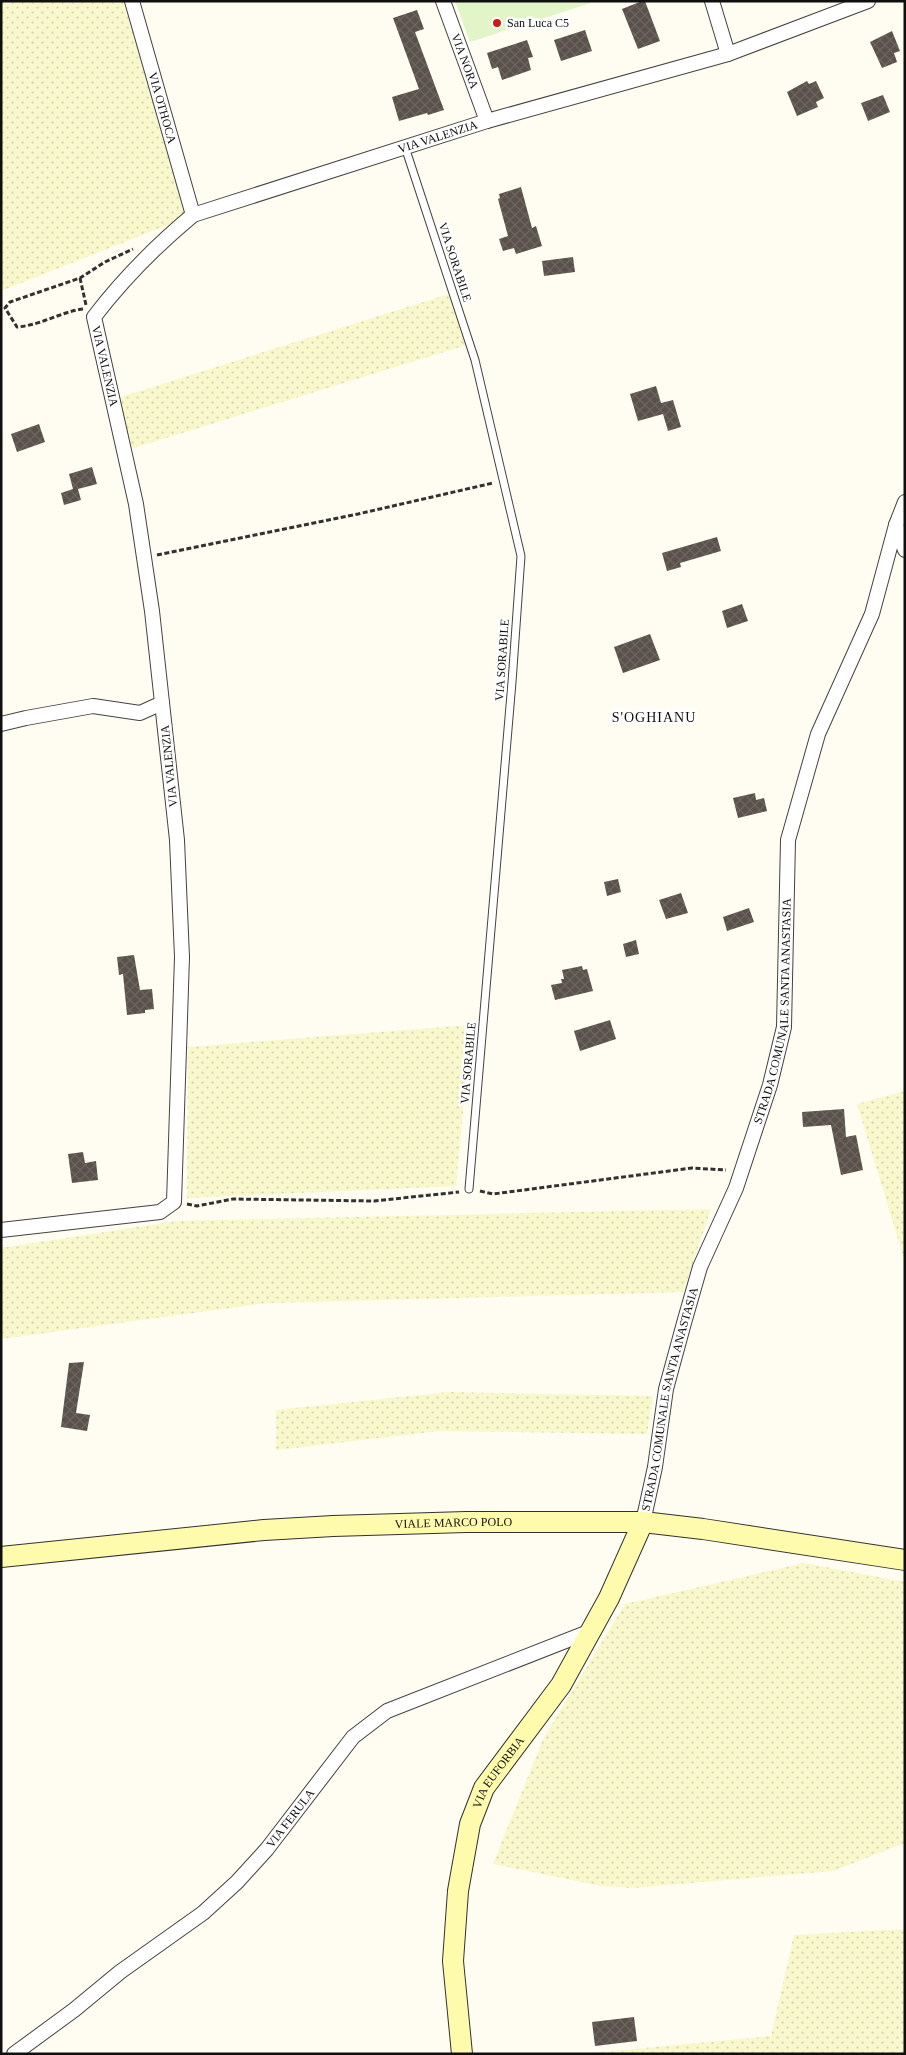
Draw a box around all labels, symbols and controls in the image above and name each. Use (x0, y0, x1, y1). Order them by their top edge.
place label: San Luca C5 (507, 16, 569, 30)
marker: San Luca C5 (491, 17, 503, 29)
street label: VIA NORA (449, 32, 482, 91)
street label: VIA OTHOCA (146, 70, 179, 145)
street label: VIA VALENZIA (396, 117, 480, 156)
street label: VIA SORABILE (436, 221, 474, 303)
street label: VIA VALENZIA (89, 324, 121, 408)
street label: VIA SORABILE (492, 618, 512, 702)
district label: S'OGHIANU (612, 710, 696, 725)
street label: VIA VALENZIA (158, 724, 180, 808)
street label: STRADA COMUNALE SANTA ANASTASIA (751, 898, 794, 1126)
street label: VIA SORABILE (457, 1021, 479, 1105)
street label: STRADA COMUNALE SANTA ANASTASIA (639, 1285, 701, 1512)
street label: VIALE MARCO POLO (395, 1515, 512, 1531)
street label: VIA EUFORBIA (470, 1733, 527, 1810)
street label: VIA FERULA (263, 1786, 318, 1851)

